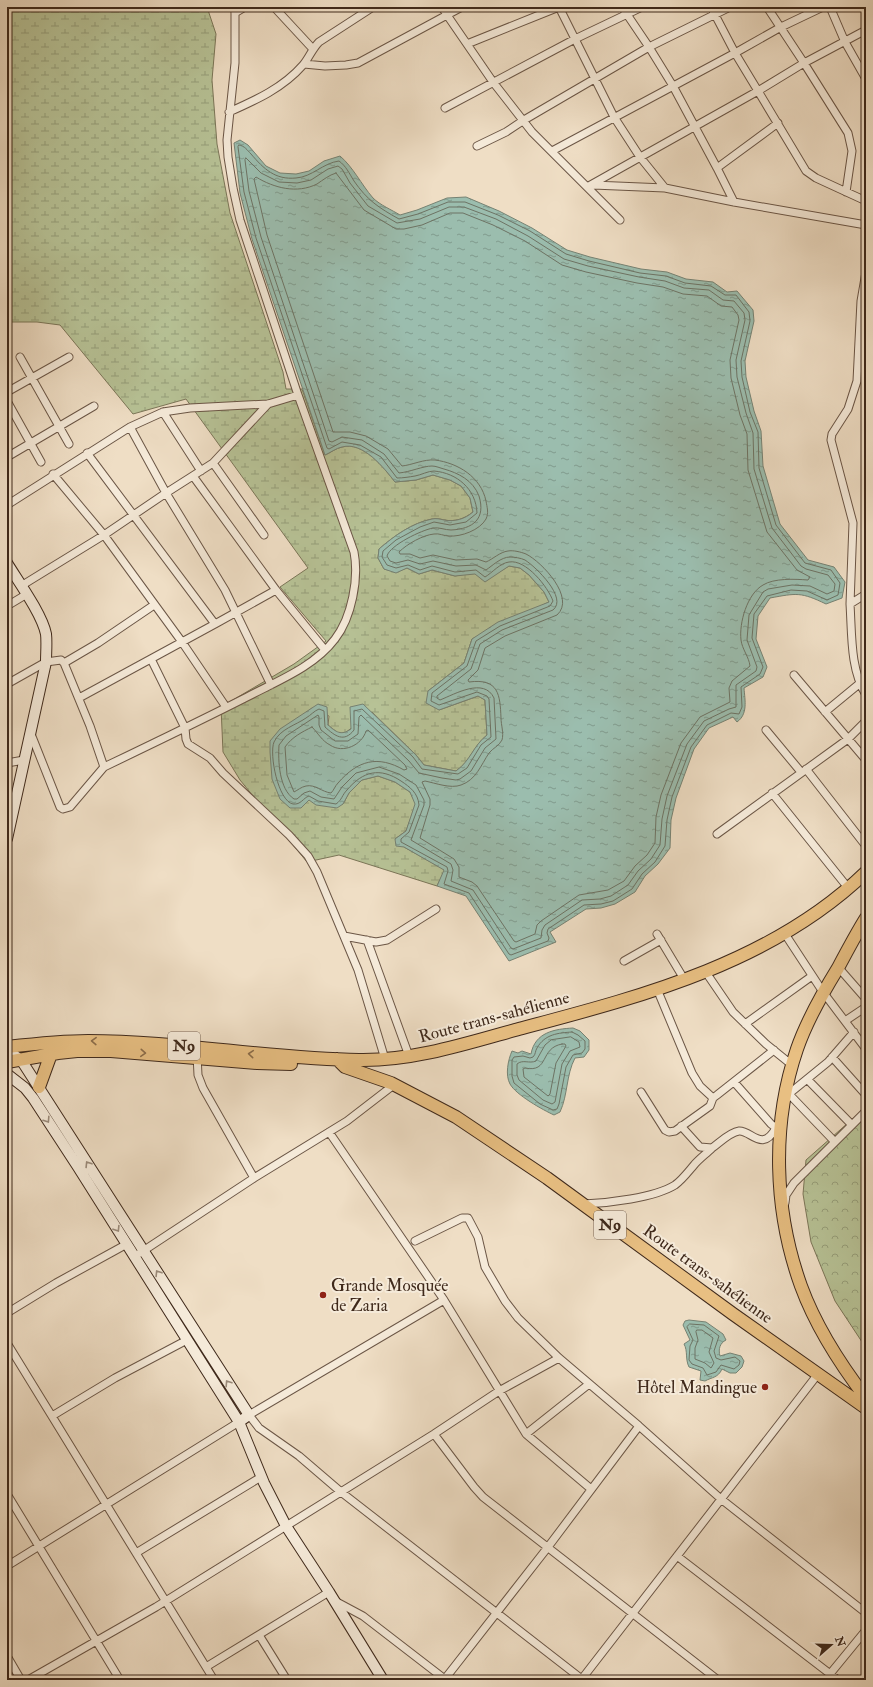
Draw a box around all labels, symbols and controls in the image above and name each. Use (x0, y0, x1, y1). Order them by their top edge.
street label: Route trans-sahélienne (416, 987, 572, 1047)
road number: N9 (168, 1032, 200, 1060)
one-way arrow (91, 1037, 97, 1045)
one-way arrow (140, 1049, 146, 1058)
one-way arrow (248, 1049, 254, 1058)
one-way arrow (42, 1116, 50, 1123)
one-way arrow (85, 1161, 92, 1168)
road number: N9 (594, 1211, 626, 1239)
street label: Route trans-sahélienne (639, 1220, 777, 1328)
one-way arrow (113, 1225, 120, 1232)
one-way arrow (155, 1271, 162, 1278)
place label: Grande Mosquée de Zaria (331, 1275, 448, 1316)
marker: Grande Mosquée de Zaria (318, 1290, 328, 1300)
place label: Hôtel Mandingue (636, 1377, 757, 1398)
one-way arrow (225, 1380, 233, 1387)
marker: Hôtel Mandingue (760, 1382, 770, 1392)
north arrow (811, 1625, 851, 1665)
text: N (832, 1634, 848, 1650)

